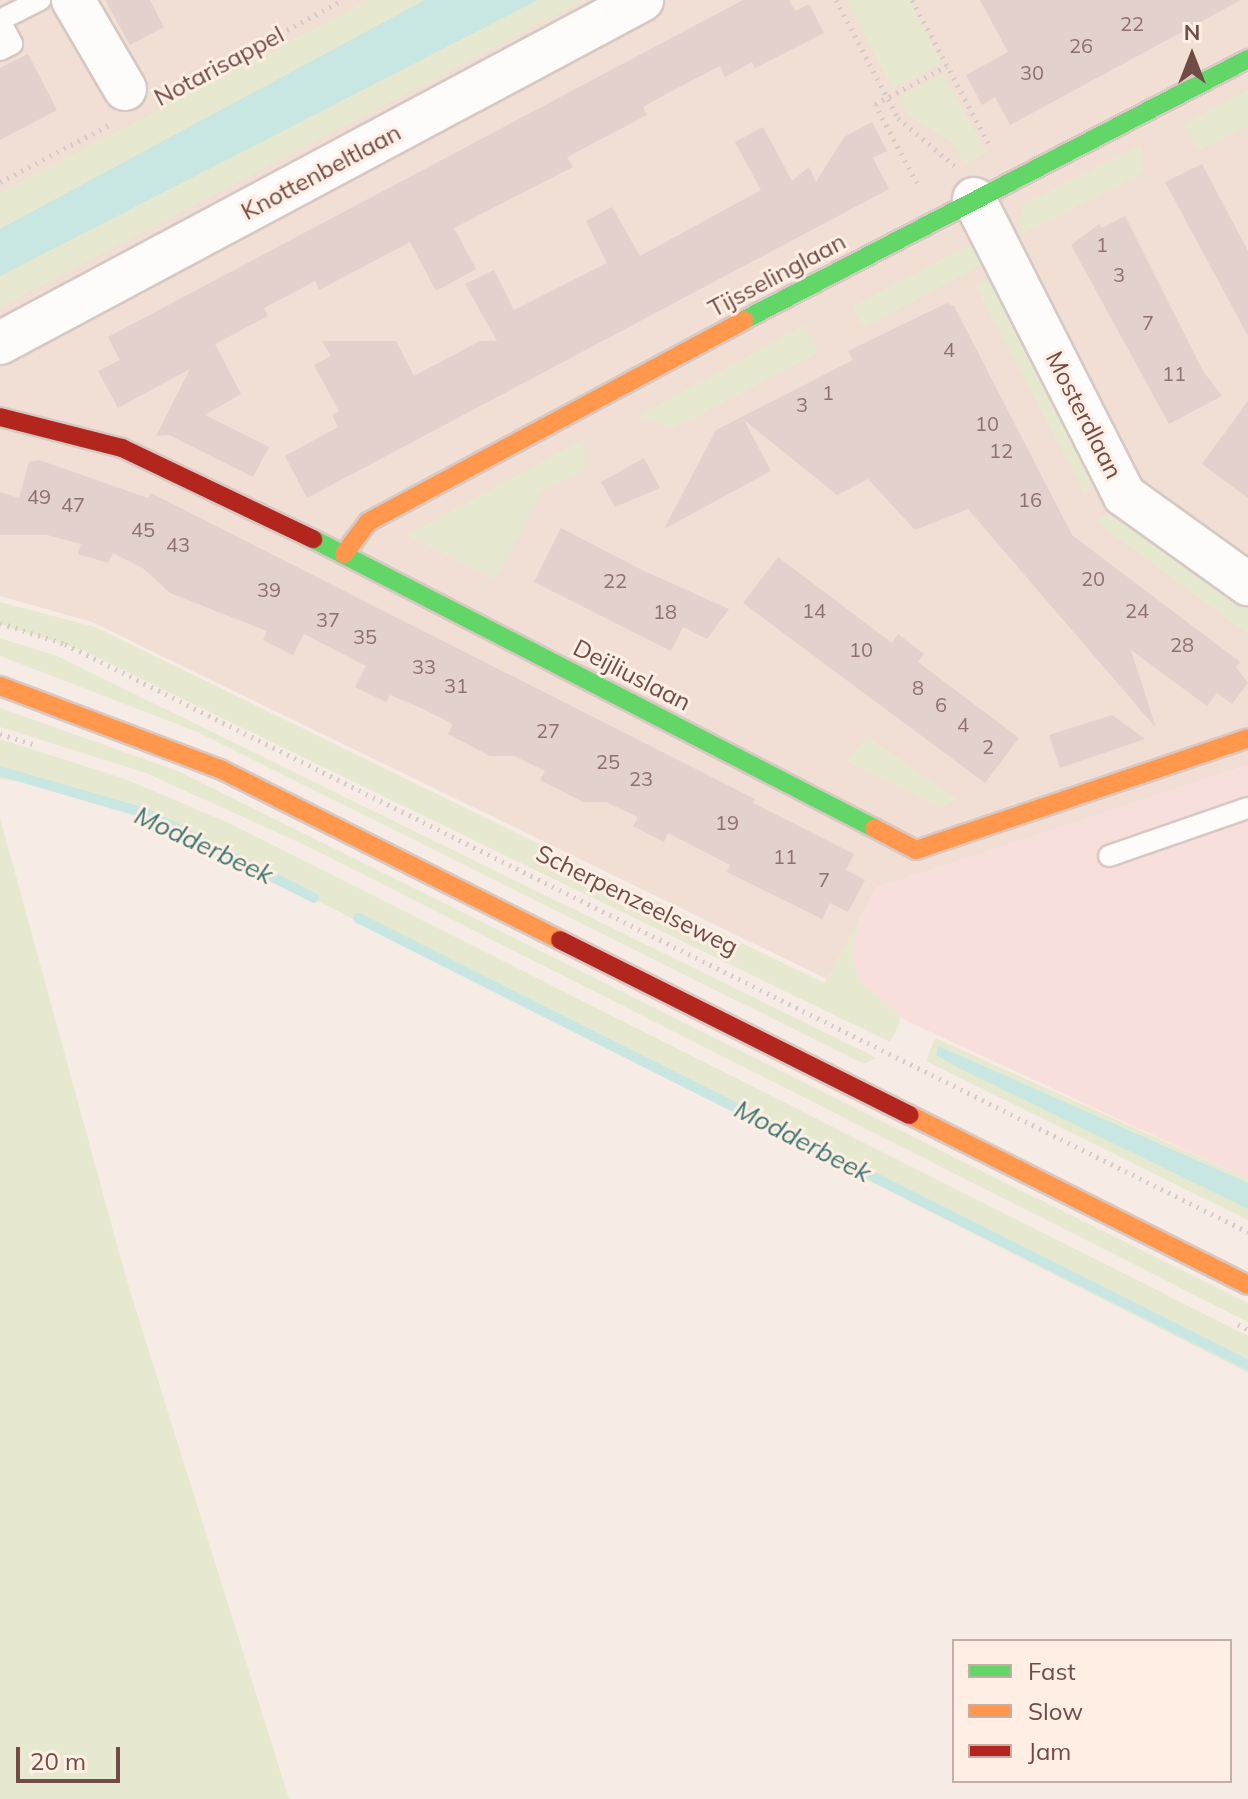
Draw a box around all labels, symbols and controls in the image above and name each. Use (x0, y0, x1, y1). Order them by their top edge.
house number: 22 (1120, 11, 1144, 35)
north arrow (1152, 16, 1232, 96)
text: N (1184, 18, 1200, 46)
street label: Notarisappel (149, 20, 289, 112)
house number: 26 (1069, 33, 1093, 57)
house number: 30 (1020, 60, 1044, 84)
street label: Knottenbeltlaan (236, 118, 406, 226)
street label: Tijsselinglaan (703, 227, 851, 323)
house number: 1 (1096, 232, 1108, 256)
house number: 3 (1113, 262, 1125, 286)
house number: 7 (1142, 310, 1154, 334)
house number: 4 (943, 337, 955, 361)
street label: Mosterdlaan (1040, 347, 1128, 483)
house number: 11 (1162, 361, 1186, 385)
house number: 1 (822, 380, 834, 404)
house number: 3 (796, 392, 808, 416)
house number: 10 (975, 411, 999, 435)
house number: 12 (989, 438, 1013, 462)
house number: 49 (27, 484, 51, 508)
house number: 16 (1018, 487, 1042, 511)
house number: 47 (61, 492, 85, 516)
house number: 45 (131, 517, 155, 541)
house number: 43 (166, 532, 190, 556)
house number: 20 (1081, 566, 1105, 590)
house number: 22 (603, 568, 627, 592)
house number: 39 (257, 577, 281, 601)
house number: 14 (802, 598, 826, 622)
house number: 24 (1125, 598, 1149, 622)
house number: 18 (653, 599, 677, 623)
house number: 37 (316, 607, 340, 631)
house number: 35 (353, 624, 377, 648)
house number: 28 (1170, 632, 1194, 656)
street label: Deijliuslaan (568, 633, 696, 717)
house number: 10 (849, 637, 873, 661)
house number: 33 (412, 654, 436, 678)
house number: 31 (444, 673, 468, 697)
house number: 8 (912, 675, 924, 699)
house number: 6 (935, 692, 947, 716)
house number: 4 (957, 712, 969, 736)
house number: 27 (536, 718, 560, 742)
house number: 2 (982, 734, 994, 758)
house number: 25 (596, 749, 620, 773)
house number: 23 (629, 766, 653, 790)
water label: Modderbeek (130, 799, 278, 891)
house number: 19 (715, 810, 739, 834)
street label: Scherpenzeelseweg (531, 839, 743, 961)
house number: 11 (773, 844, 797, 868)
house number: 7 (818, 867, 830, 891)
water label: Modderbeek (729, 1093, 877, 1189)
legend (952, 1639, 1232, 1783)
text: Fast (1028, 1656, 1076, 1686)
text: Slow (1028, 1696, 1083, 1726)
scale bar (20, 1731, 124, 1781)
text: Jam (1028, 1736, 1071, 1766)
text: 20 m (30, 1746, 86, 1776)

